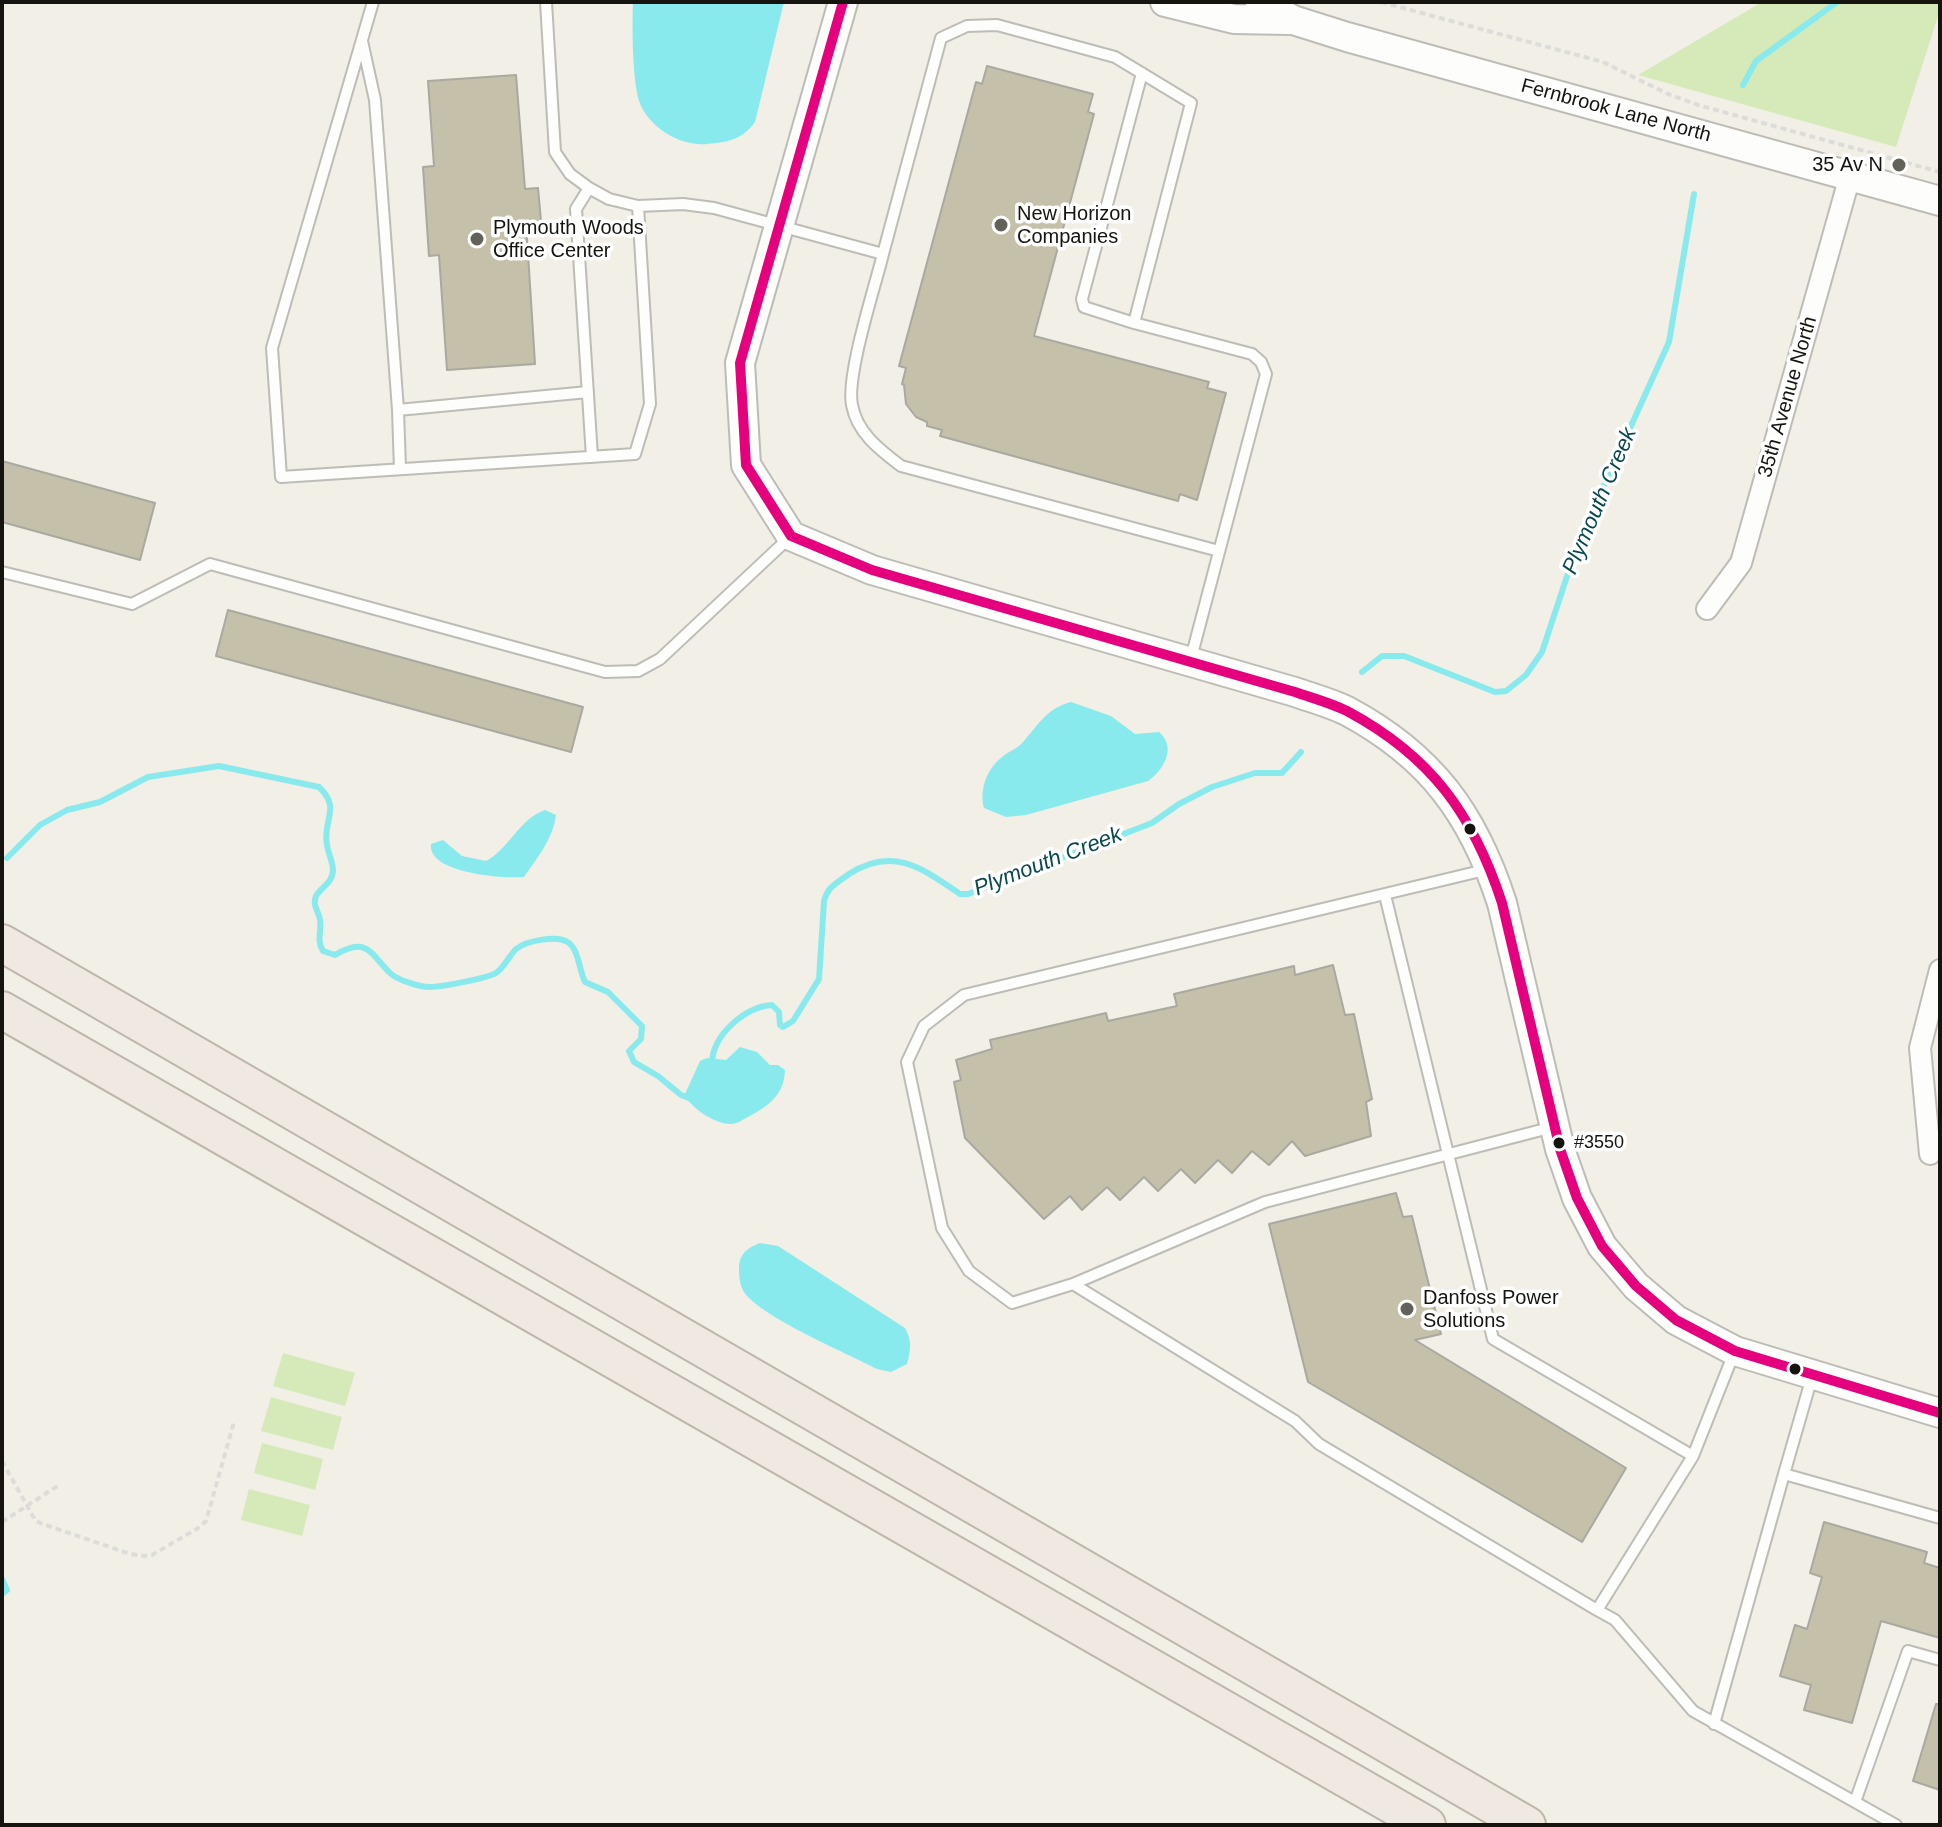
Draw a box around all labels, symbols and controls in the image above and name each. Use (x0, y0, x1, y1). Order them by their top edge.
street label: Fernbrook Lane North (1518, 74, 1714, 148)
place label: 35 Av N (1812, 153, 1883, 177)
marker: 35 Av N (1890, 156, 1908, 174)
place label: New Horizon Companies (1017, 202, 1131, 249)
place label: Plymouth Woods Office Center (493, 216, 644, 263)
marker: New Horizon Companies (992, 216, 1010, 234)
marker: Plymouth Woods Office Center (468, 230, 486, 248)
street label: 35th Avenue North (1754, 314, 1822, 480)
water label: Plymouth Creek (1557, 424, 1643, 578)
unlabelled marker (1462, 821, 1478, 837)
water label: Plymouth Creek (970, 822, 1126, 902)
place label: #3550 (1574, 1132, 1624, 1154)
marker: #3550 (1551, 1135, 1567, 1151)
place label: Danfoss Power Solutions (1423, 1286, 1559, 1333)
marker: Danfoss Power Solutions (1398, 1300, 1416, 1318)
unlabelled marker (1787, 1361, 1803, 1377)

